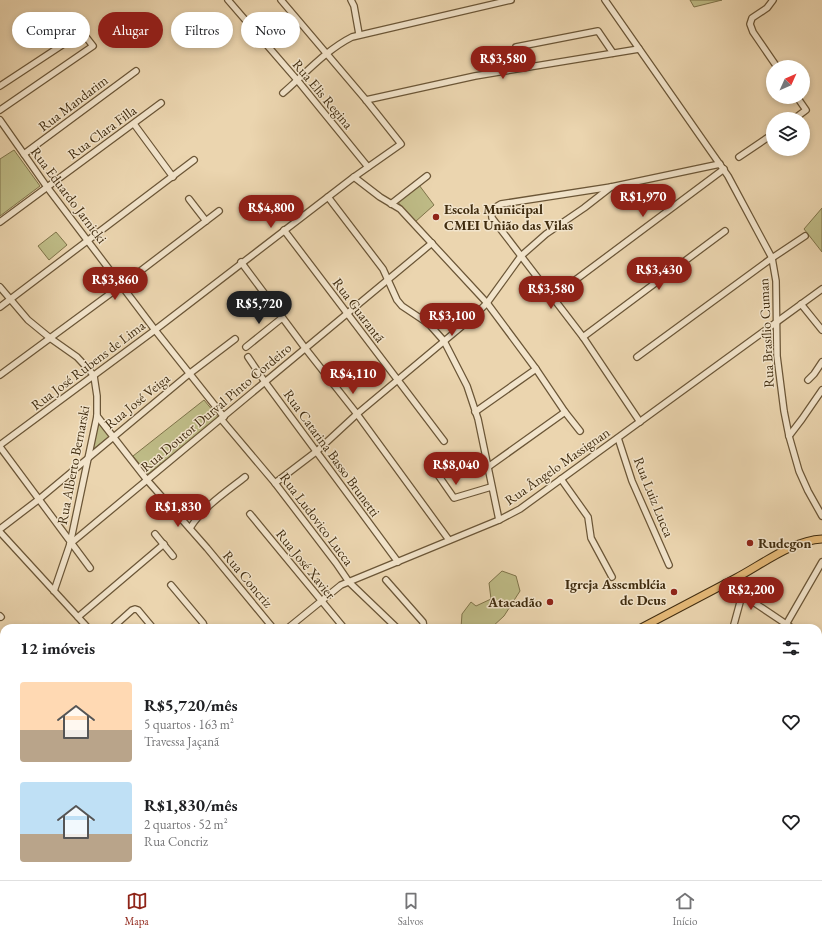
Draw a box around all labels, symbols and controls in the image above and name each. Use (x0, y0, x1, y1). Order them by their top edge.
chip: Comprar (12, 12, 90, 48)
chip: Alugar (98, 12, 163, 48)
chip: Filtros (171, 12, 233, 48)
chip: Novo (241, 12, 300, 48)
pin: R$3,580 (466, 46, 540, 80)
text: R$3,580 (480, 50, 526, 67)
street label: Rua Elis Regina (289, 55, 358, 133)
north arrow (766, 60, 810, 104)
map controls (766, 60, 810, 156)
street label: Rua Mandarim (35, 71, 112, 135)
street label: Rua Clara Filla (64, 101, 140, 163)
button: layers (766, 112, 810, 156)
street label: Rua Eduardo Jarnicki (27, 143, 112, 247)
pin: R$1,970 (606, 184, 680, 218)
text: R$1,970 (620, 188, 666, 205)
pin: R$4,800 (234, 195, 308, 229)
text: R$4,800 (248, 199, 294, 216)
place label: Escola Municipal CMEI União das Vilas (444, 200, 573, 234)
marker: Escola Municipal CMEI União das Vilas (431, 212, 441, 222)
pin: R$3,430 (622, 257, 696, 291)
text: R$3,430 (636, 261, 682, 278)
pin: R$3,860 (78, 267, 152, 301)
text: R$3,860 (92, 271, 138, 288)
street label: Rua Guarantã (329, 274, 389, 346)
pin: R$3,580 (514, 276, 588, 310)
street label: Rua Brasílio Cuman (754, 277, 778, 388)
text: R$3,580 (528, 280, 574, 297)
pin: R$5,720 (222, 291, 296, 325)
text: R$5,720 (236, 295, 282, 312)
pin: R$3,100 (415, 303, 489, 337)
text: R$3,100 (429, 307, 475, 324)
street label: Rua José Rubens de Lima (27, 316, 149, 414)
street label: Rua Doutor Durval Pinto Cordeiro (137, 339, 295, 475)
pin: R$4,110 (316, 361, 390, 395)
text: R$4,110 (330, 365, 376, 382)
street label: Rua José Veiga (101, 369, 174, 433)
street label: Rua Catarina Basso Brunetti (280, 386, 385, 521)
street label: Rua Alberto Bernarski (53, 403, 93, 526)
street label: Rua Ângelo Massignan (501, 423, 614, 509)
pin: R$8,040 (419, 452, 493, 486)
street label: Rua Luiz Lucca (630, 454, 678, 540)
text: R$8,040 (433, 456, 479, 473)
street label: Rua Ludovico Lucca (276, 469, 358, 569)
pin: R$1,830 (141, 494, 215, 528)
text: R$1,830 (155, 498, 201, 515)
street label: Rua José Xavier (272, 525, 340, 603)
place label: Rudegon (758, 534, 811, 552)
marker: Rudegon (745, 538, 755, 548)
street label: Rua Concriz (219, 547, 277, 612)
place label: Igreja Assembléia de Deus (565, 575, 667, 609)
pin: R$2,200 (714, 577, 788, 611)
text: R$2,200 (728, 581, 774, 598)
marker: Igreja Assembléia de Deus (669, 587, 679, 597)
place label: Atacadão (487, 593, 542, 611)
marker: Atacadão (545, 597, 555, 607)
text: 12 imóveis (20, 637, 95, 659)
icon: filters (780, 637, 802, 659)
text: R$5,720/mês (144, 694, 238, 716)
icon: home (52, 698, 100, 746)
icon: heart (780, 711, 802, 733)
text: 5 quartos · 163 m² (144, 716, 234, 733)
text: Travessa Jaçanã (144, 733, 219, 750)
text: R$1,830/mês (144, 794, 238, 816)
icon: home (52, 798, 100, 846)
icon: heart (780, 811, 802, 833)
text: 2 quartos · 52 m² (144, 816, 228, 833)
text: Rua Concriz (144, 833, 208, 850)
tab: Mapa (125, 890, 149, 928)
tab: Salvos (398, 890, 423, 928)
tab: Início (673, 890, 697, 928)

